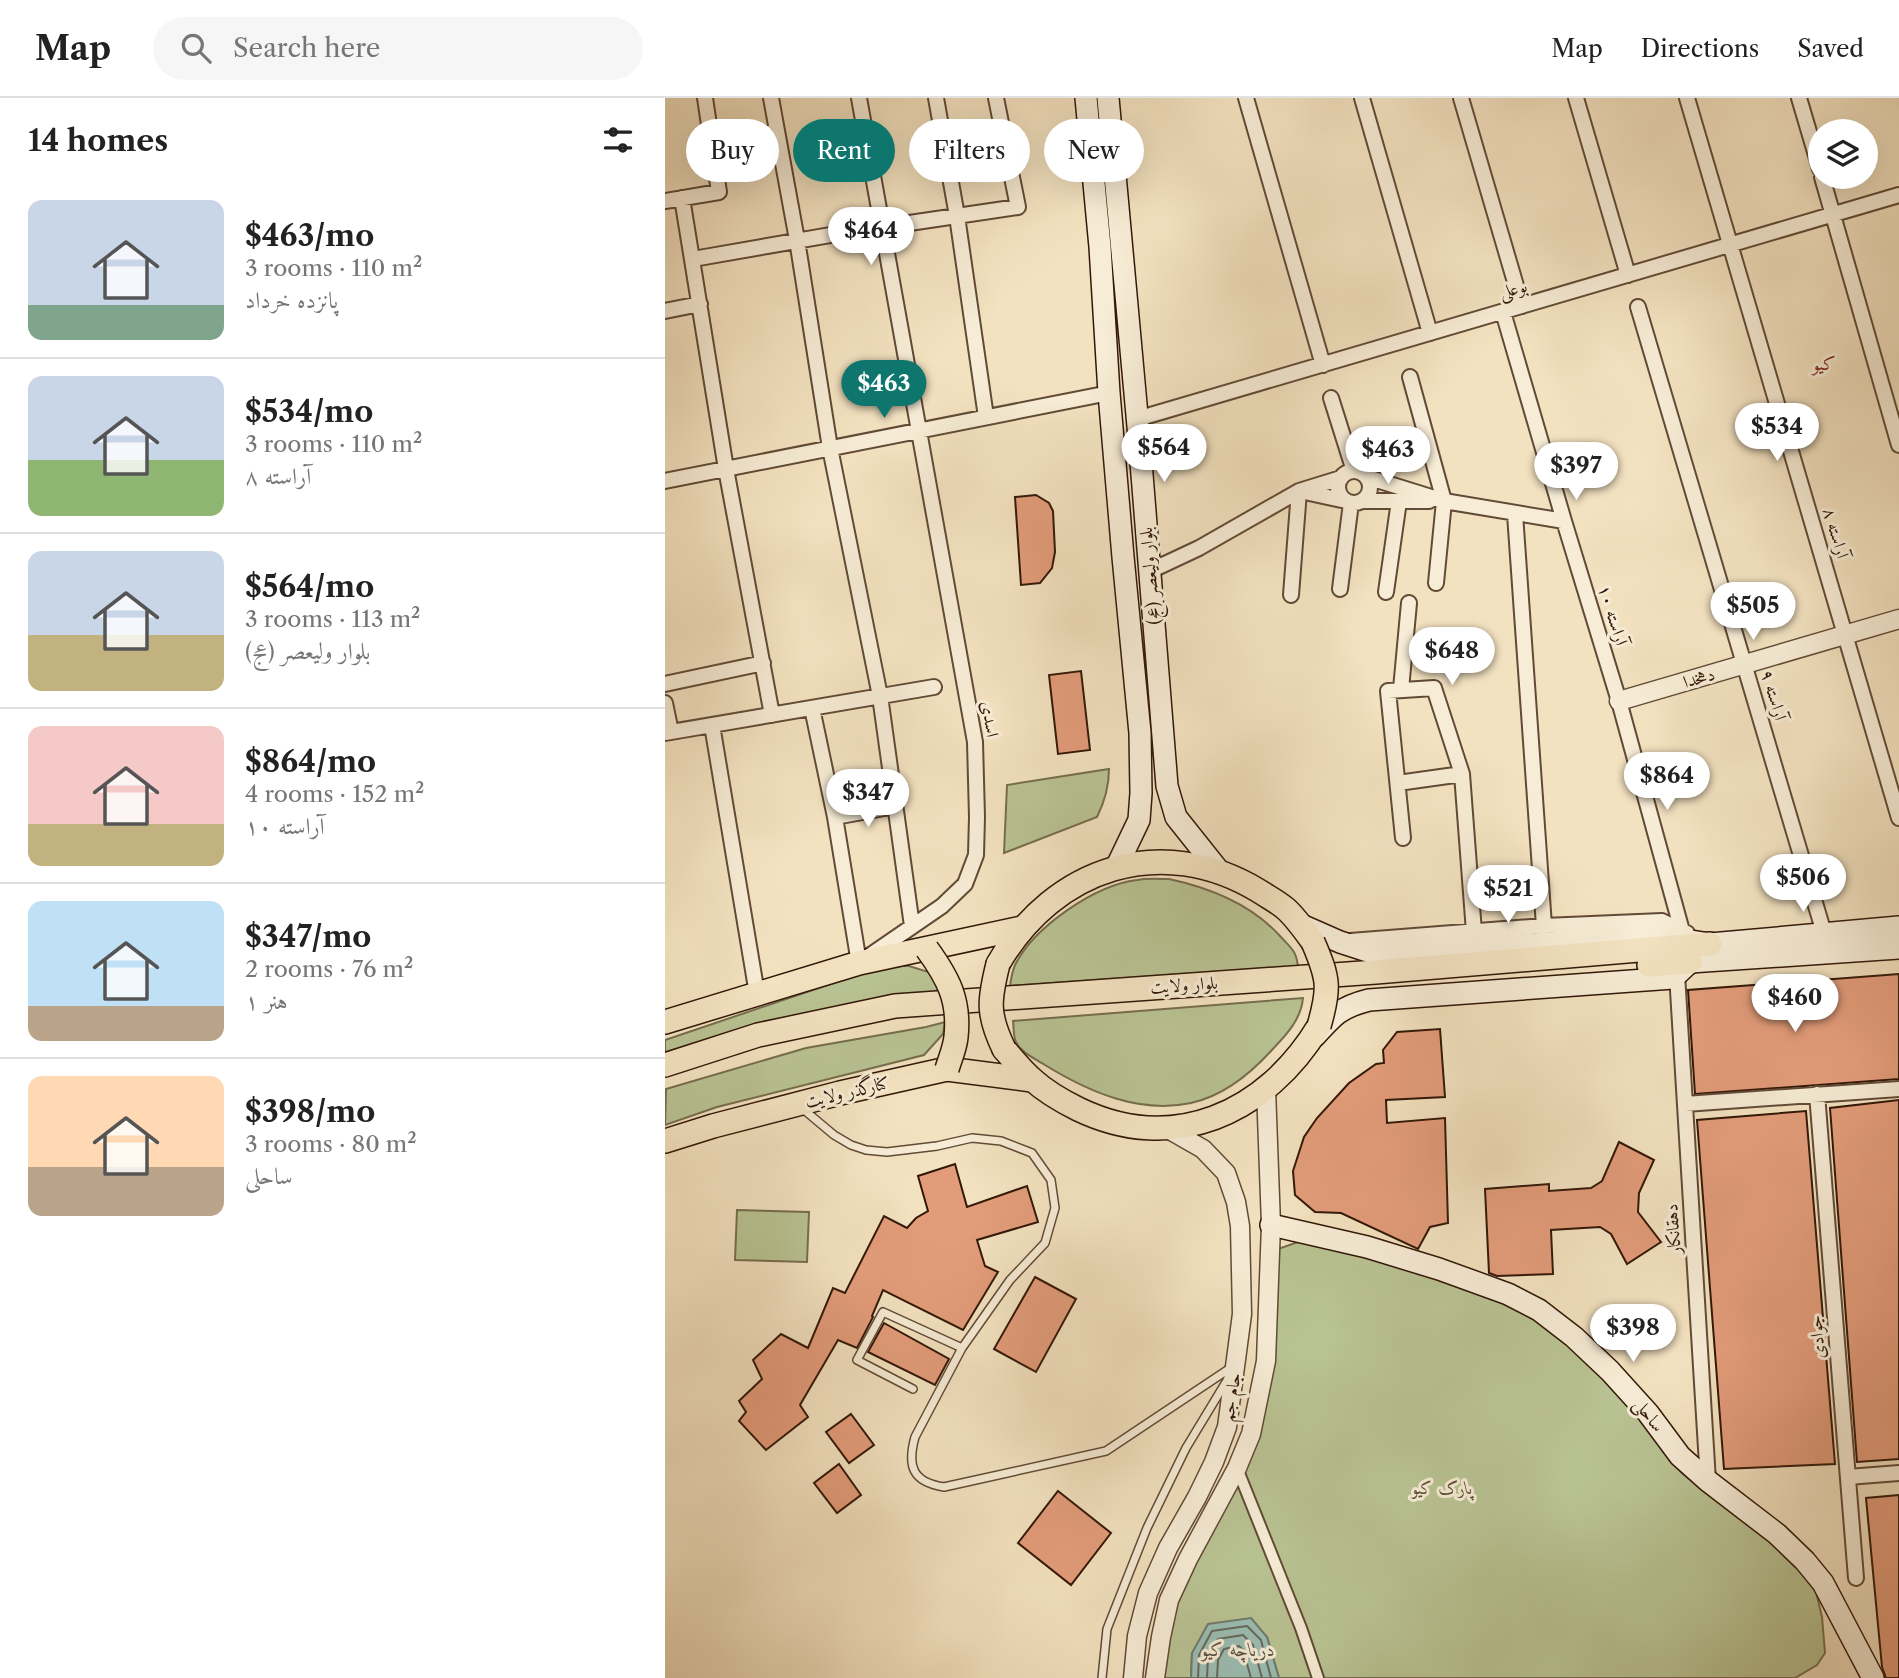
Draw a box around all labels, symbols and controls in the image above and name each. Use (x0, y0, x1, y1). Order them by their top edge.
search box (153, 17, 643, 80)
text: Map (35, 28, 111, 69)
icon: search (177, 29, 215, 67)
text: Search here (233, 32, 380, 64)
text: Map (1551, 34, 1603, 63)
text: Directions (1641, 34, 1759, 63)
text: Saved (1797, 34, 1864, 63)
chip: Buy (686, 119, 779, 182)
chip: Rent (793, 119, 895, 182)
chip: Filters (909, 119, 1030, 182)
chip: New (1044, 119, 1144, 182)
map controls (1808, 119, 1878, 189)
button: layers (1808, 119, 1878, 189)
icon: filters (599, 121, 637, 159)
text: 14 homes (28, 122, 168, 159)
pin: $464 (830, 208, 912, 267)
text: $464 (844, 216, 898, 244)
text: $463/mo (245, 217, 374, 254)
icon: home (84, 228, 168, 312)
text: 3 rooms · 110 m² (245, 254, 422, 282)
street label: بوعلی (1496, 274, 1530, 305)
text: پانزده خرداد (245, 286, 338, 314)
district label: کیو (1810, 352, 1836, 376)
pin: $463 (843, 360, 925, 420)
text: $463 (857, 369, 911, 397)
text: $534/mo (245, 393, 373, 430)
icon: home (84, 404, 168, 488)
pin: $534 (1736, 404, 1818, 463)
text: $534 (1751, 412, 1803, 440)
pin: $564 (1123, 424, 1205, 484)
pin: $463 (1347, 426, 1429, 486)
text: 3 rooms · 110 m² (245, 430, 422, 458)
text: $564 (1138, 433, 1190, 461)
text: $463 (1361, 435, 1415, 463)
pin: $397 (1535, 442, 1617, 502)
text: $397 (1550, 451, 1602, 479)
text: آراسته ۸ (245, 462, 311, 490)
street label: آراسته ۸ (1818, 505, 1854, 563)
street label: بلوار ولیعصر (عج) (1135, 526, 1170, 626)
text: $564/mo (245, 568, 374, 605)
icon: home (84, 579, 168, 663)
street label: آراسته ۱۰ (1593, 582, 1633, 650)
pin: $505 (1712, 582, 1794, 642)
text: $505 (1727, 591, 1779, 619)
text: 3 rooms · 113 m² (245, 605, 421, 633)
pin: $648 (1411, 628, 1493, 687)
text: $648 (1425, 636, 1479, 664)
text: بلوار ولیعصر (عج) (245, 637, 370, 665)
street label: دهخدا (1681, 663, 1717, 693)
street label: آراسته ۹ (1756, 667, 1792, 725)
street label: اسدی (976, 699, 1004, 739)
text: $864/mo (245, 743, 376, 780)
pin: $864 (1626, 752, 1708, 812)
icon: home (84, 754, 168, 838)
text: $864 (1640, 761, 1694, 789)
pin: $347 (827, 770, 909, 829)
text: $347 (842, 778, 894, 806)
text: 4 rooms · 152 m² (245, 780, 425, 808)
text: آراسته ۱۰ (245, 812, 325, 840)
pin: $506 (1762, 854, 1844, 914)
text: $506 (1776, 863, 1830, 891)
pin: $521 (1467, 866, 1549, 925)
text: $521 (1483, 874, 1533, 902)
text: $347/mo (245, 918, 371, 955)
icon: home (84, 929, 168, 1013)
text: 2 rooms · 76 m² (245, 955, 413, 983)
street label: بلوار ولایت (1150, 972, 1219, 999)
pin: $460 (1754, 974, 1836, 1034)
text: $460 (1768, 983, 1822, 1011)
text: هنر ۱ (245, 987, 288, 1015)
street label: کنارگذر ولایت (802, 1070, 891, 1113)
text: $398/mo (245, 1093, 375, 1130)
icon: home (84, 1104, 168, 1188)
text: 3 rooms · 80 m² (245, 1130, 417, 1158)
text: ساحلی (245, 1162, 293, 1190)
street label: دهقانکار (1660, 1203, 1686, 1257)
pin: $398 (1592, 1304, 1674, 1364)
text: $398 (1606, 1313, 1660, 1341)
street label: جوادی (1804, 1314, 1830, 1360)
street label: جام جم (1216, 1371, 1252, 1424)
street label: ساحلی (1627, 1394, 1669, 1438)
park label: پارک کیو (1410, 1477, 1474, 1501)
water label: دریاچه کیو (1200, 1638, 1275, 1663)

